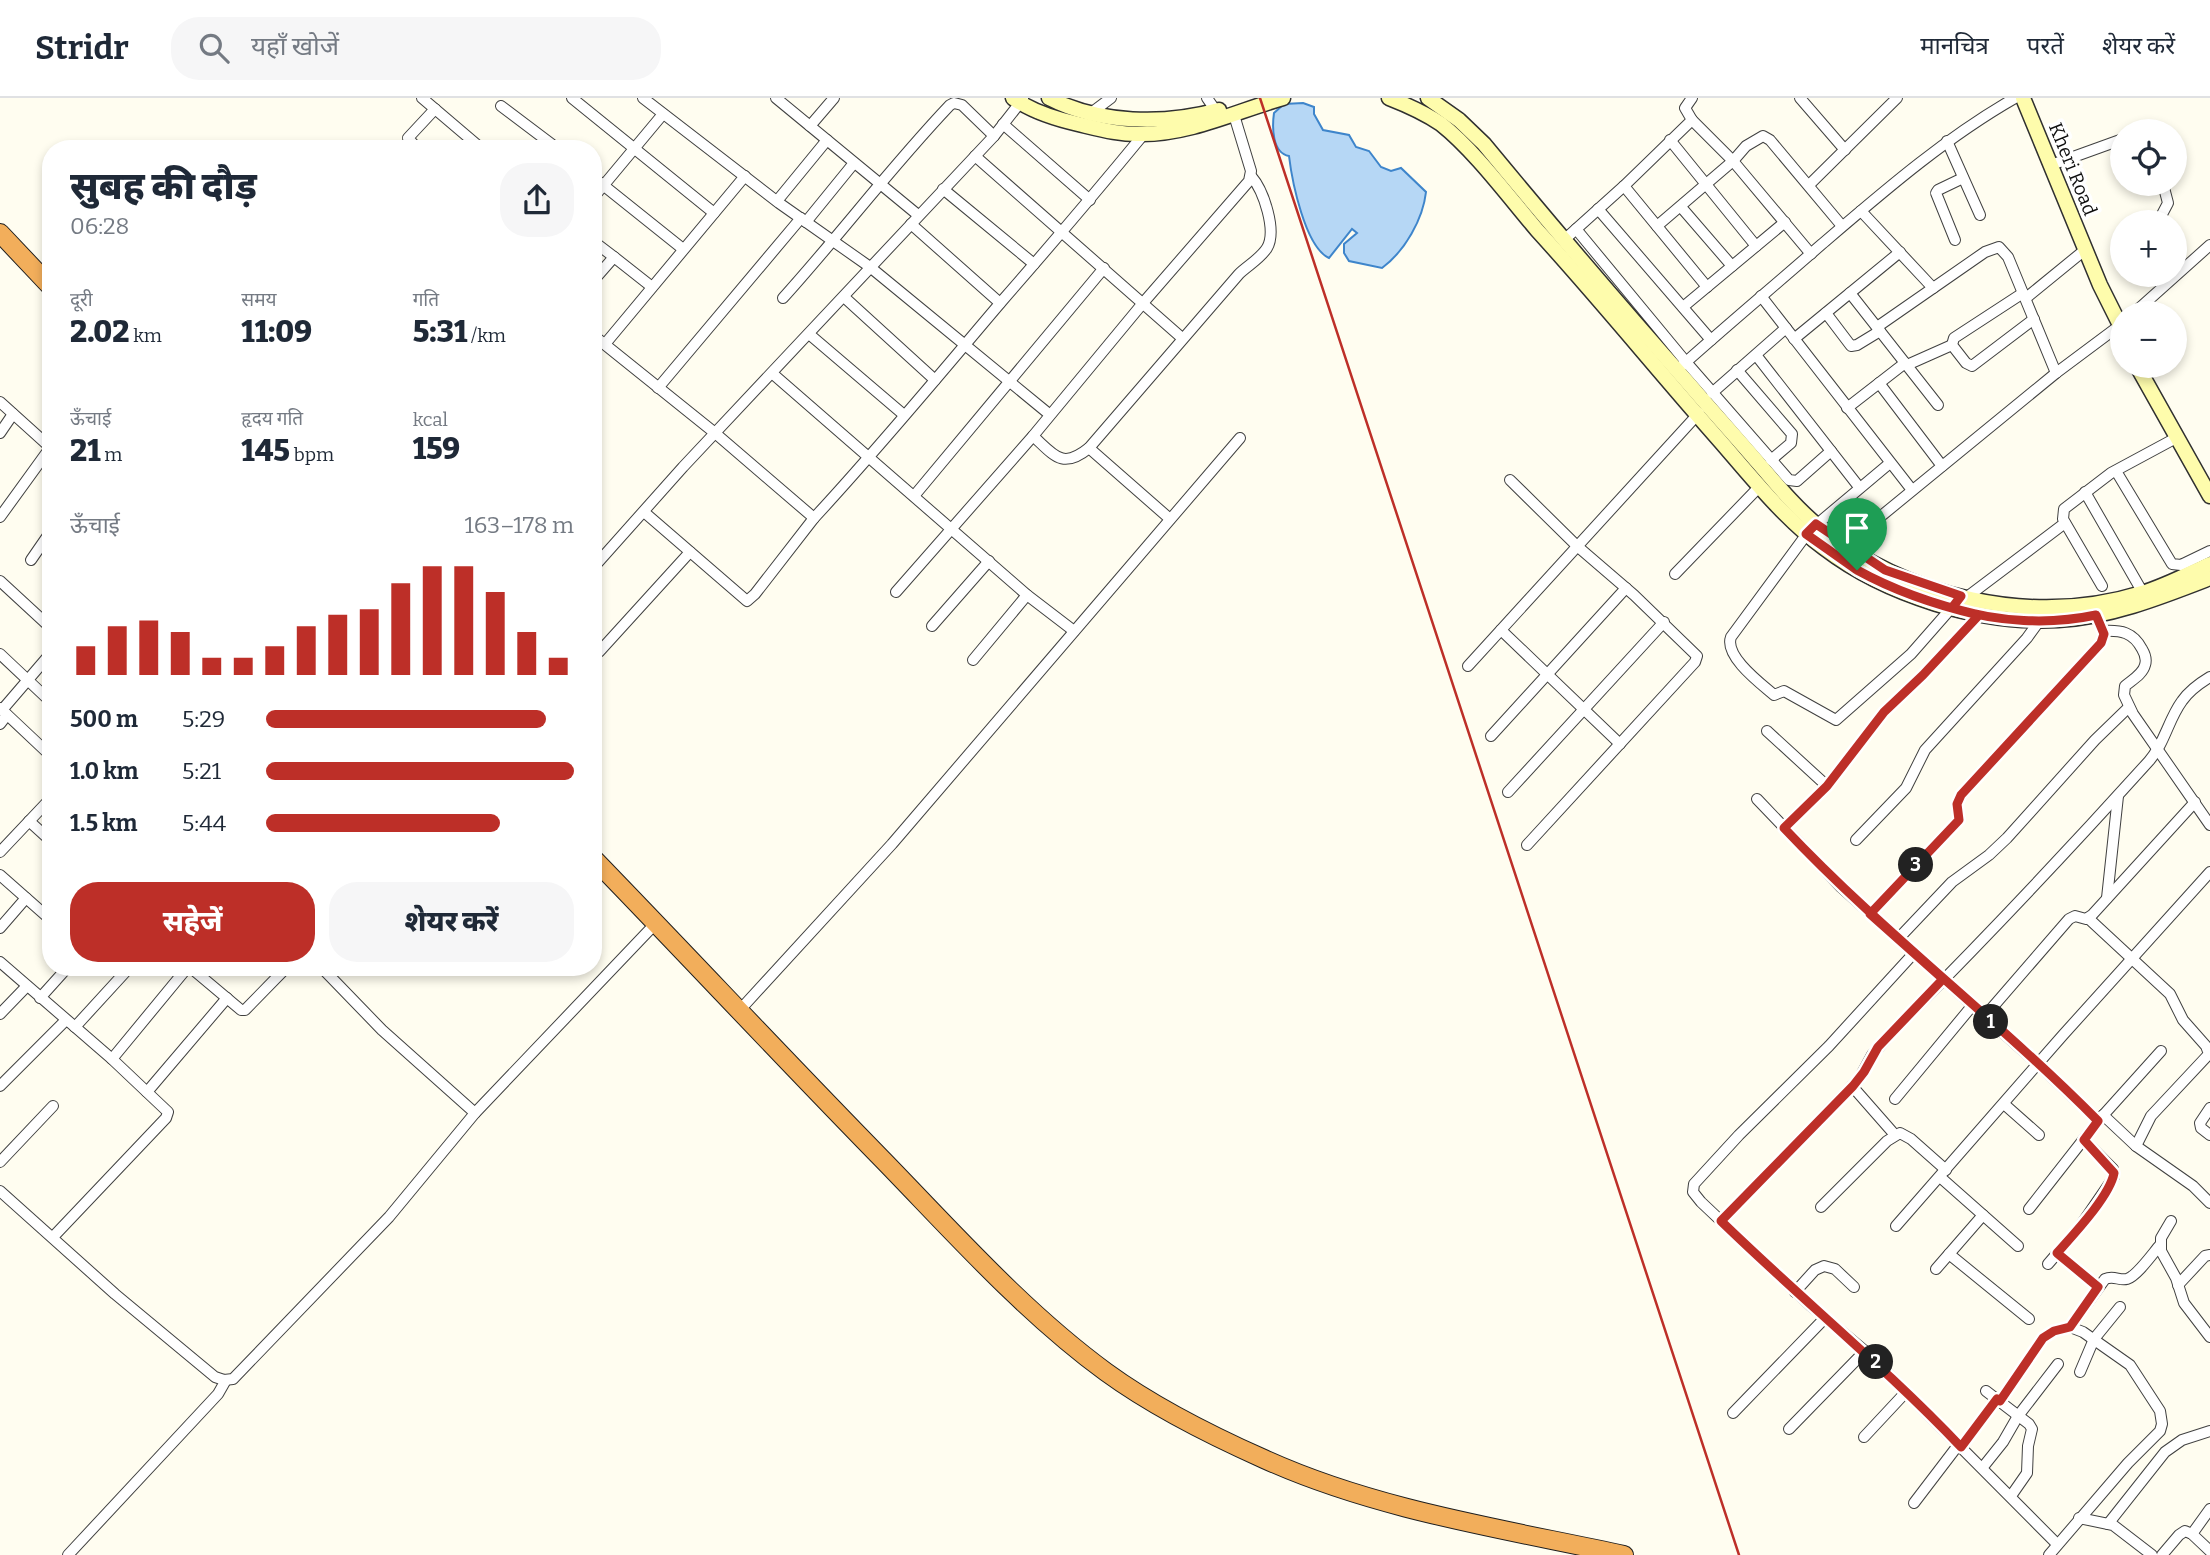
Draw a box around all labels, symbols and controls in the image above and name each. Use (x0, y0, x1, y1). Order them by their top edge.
search box (171, 17, 661, 80)
text: Stridr (35, 28, 129, 68)
icon: search (195, 29, 233, 67)
text: यहाँ खोजें (251, 31, 339, 62)
text: मानचित्र (1920, 32, 1989, 60)
text: परतें (2027, 32, 2064, 60)
text: शेयर करें (2102, 32, 2175, 60)
street label: Kheri Road (2044, 119, 2102, 219)
map controls (2110, 119, 2187, 378)
button: locate (2110, 119, 2187, 196)
text: सुबह की दौड़ (70, 163, 257, 209)
button: share (500, 163, 574, 237)
button: + (2110, 210, 2187, 287)
text: 06:28 (70, 212, 129, 240)
text: दूरी (70, 288, 93, 311)
text: समय (241, 288, 277, 311)
text: गति (413, 288, 439, 311)
button: − (2110, 301, 2187, 378)
text: 2.02 (70, 314, 129, 350)
text: 11:09 (241, 314, 312, 350)
text: 5:31 (413, 314, 467, 350)
text: km (129, 324, 162, 347)
text: /km (467, 324, 506, 347)
text: ऊँचाई (70, 407, 111, 430)
text: हृदय गति (241, 407, 303, 430)
text: kcal (413, 408, 448, 431)
text: 159 (413, 431, 460, 467)
text: 21 (70, 433, 100, 469)
text: 145 (241, 433, 290, 469)
text: m (100, 443, 122, 466)
text: bpm (290, 443, 334, 466)
pin (1827, 498, 1887, 570)
icon: arrive (1838, 509, 1876, 547)
text: ऊँचाई (70, 511, 120, 539)
text: 163–178 m (465, 511, 574, 539)
text: 500 m (70, 705, 138, 733)
text: 5:29 (182, 705, 225, 733)
text: 1.0 km (70, 757, 139, 785)
text: 5:21 (182, 757, 221, 785)
text: 1.5 km (70, 809, 137, 837)
text: 5:44 (182, 809, 226, 837)
pin: 3 (1898, 848, 1934, 882)
text: 3 (1910, 853, 1921, 876)
button: सहेजें (70, 882, 315, 962)
button: शेयर करें (329, 882, 574, 962)
pin: 1 (1974, 1004, 2008, 1040)
text: 1 (1986, 1010, 1995, 1033)
pin: 2 (1858, 1344, 1894, 1380)
text: 2 (1870, 1350, 1881, 1373)

